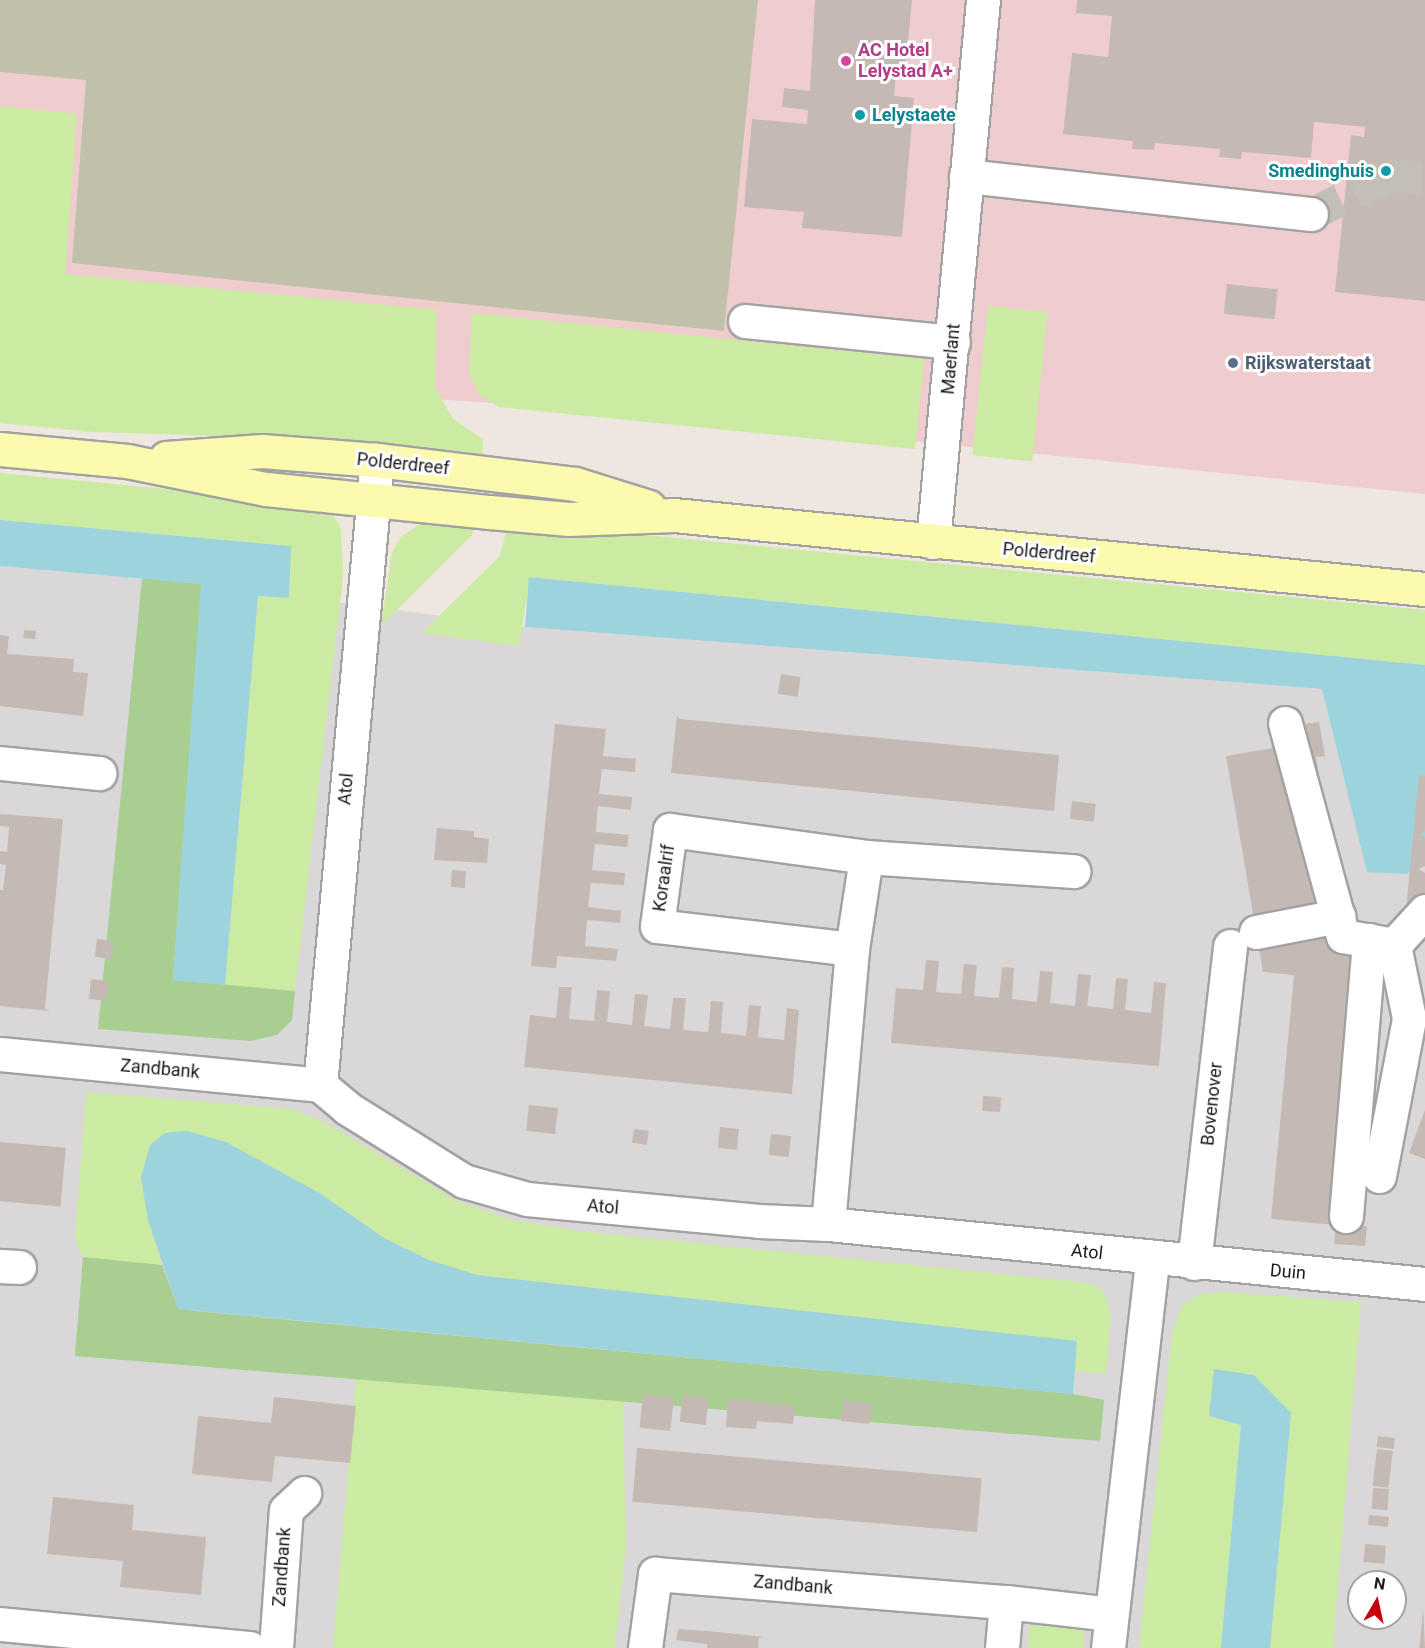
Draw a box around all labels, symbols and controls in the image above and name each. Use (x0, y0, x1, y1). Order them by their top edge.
place label: AC Hotel Lelystad A+ (858, 40, 953, 82)
marker: AC Hotel Lelystad A+ (839, 54, 853, 68)
place label: Lelystaete (872, 104, 956, 126)
marker: Lelystaete (853, 108, 867, 122)
place label: Smedinghuis (1268, 160, 1374, 182)
marker: Smedinghuis (1379, 164, 1393, 178)
street label: Maerlant (937, 323, 965, 395)
place label: Rijkswaterstaat (1245, 352, 1371, 374)
marker: Rijkswaterstaat (1226, 356, 1240, 370)
street label: Polderdreef (356, 448, 450, 480)
street label: Polderdreef (1002, 538, 1096, 568)
street label: Atol (334, 772, 358, 806)
street label: Koraalrif (649, 843, 679, 913)
street label: Zandbank (119, 1055, 201, 1083)
street label: Bovenover (1197, 1061, 1227, 1147)
street label: Atol (586, 1195, 620, 1219)
street label: Atol (1070, 1240, 1104, 1264)
street label: Duin (1269, 1260, 1307, 1284)
street label: Zandbank (268, 1527, 296, 1607)
north arrow (1347, 1570, 1407, 1630)
street label: Zandbank (752, 1571, 834, 1599)
text: N (1373, 1573, 1387, 1594)

